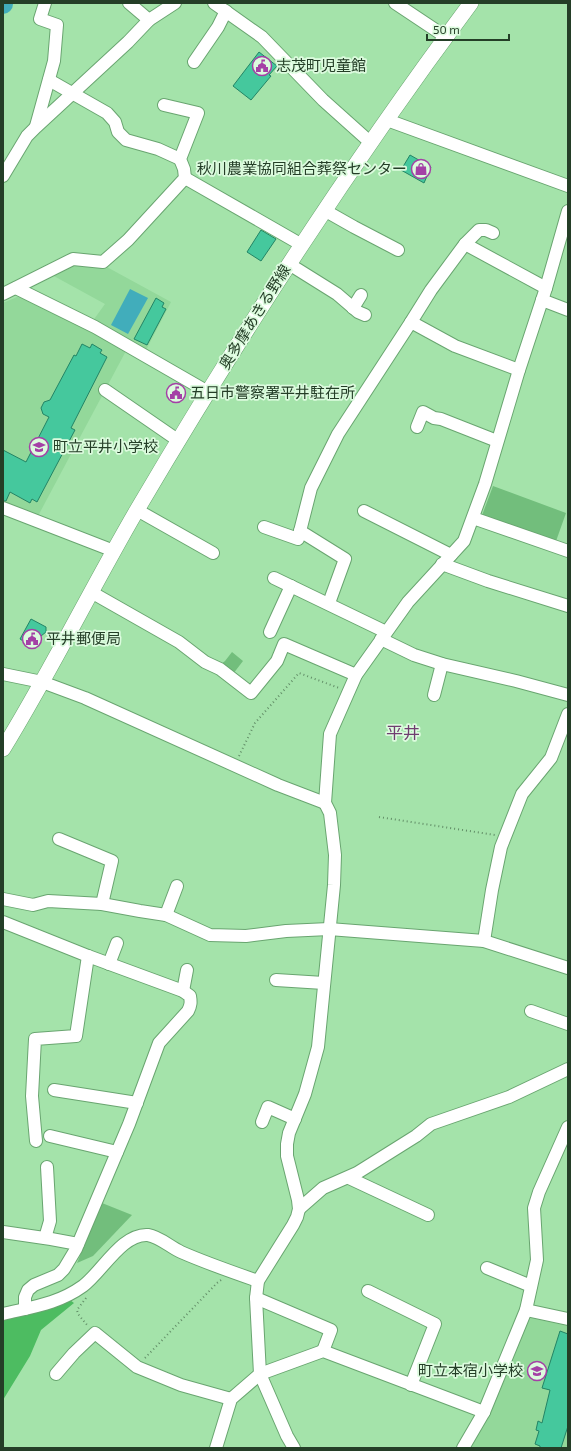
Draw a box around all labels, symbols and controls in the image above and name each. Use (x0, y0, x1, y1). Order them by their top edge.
scale bar (427, 16, 509, 42)
text: 50 m (433, 22, 460, 36)
public building icon: 志茂町児童館 (251, 55, 273, 77)
place label: 志茂町児童館 (276, 56, 366, 74)
shop icon: 秋川農業協同組合葬祭センター (410, 158, 432, 180)
place label: 秋川農業協同組合葬祭センター (197, 159, 407, 177)
street label: 奥多摩あきる野線 (215, 261, 294, 372)
public building icon: 五日市警察署平井駐在所 (165, 382, 187, 404)
place label: 五日市警察署平井駐在所 (190, 383, 355, 401)
school or university icon: 町立平井小学校 (28, 436, 50, 458)
place label: 町立平井小学校 (53, 437, 158, 455)
public building icon: 平井郵便局 (21, 628, 43, 650)
place label: 平井郵便局 (46, 629, 121, 647)
district label: 平井 (386, 722, 420, 742)
school or university icon: 町立本宿小学校 (526, 1360, 548, 1382)
place label: 町立本宿小学校 (418, 1361, 523, 1379)

